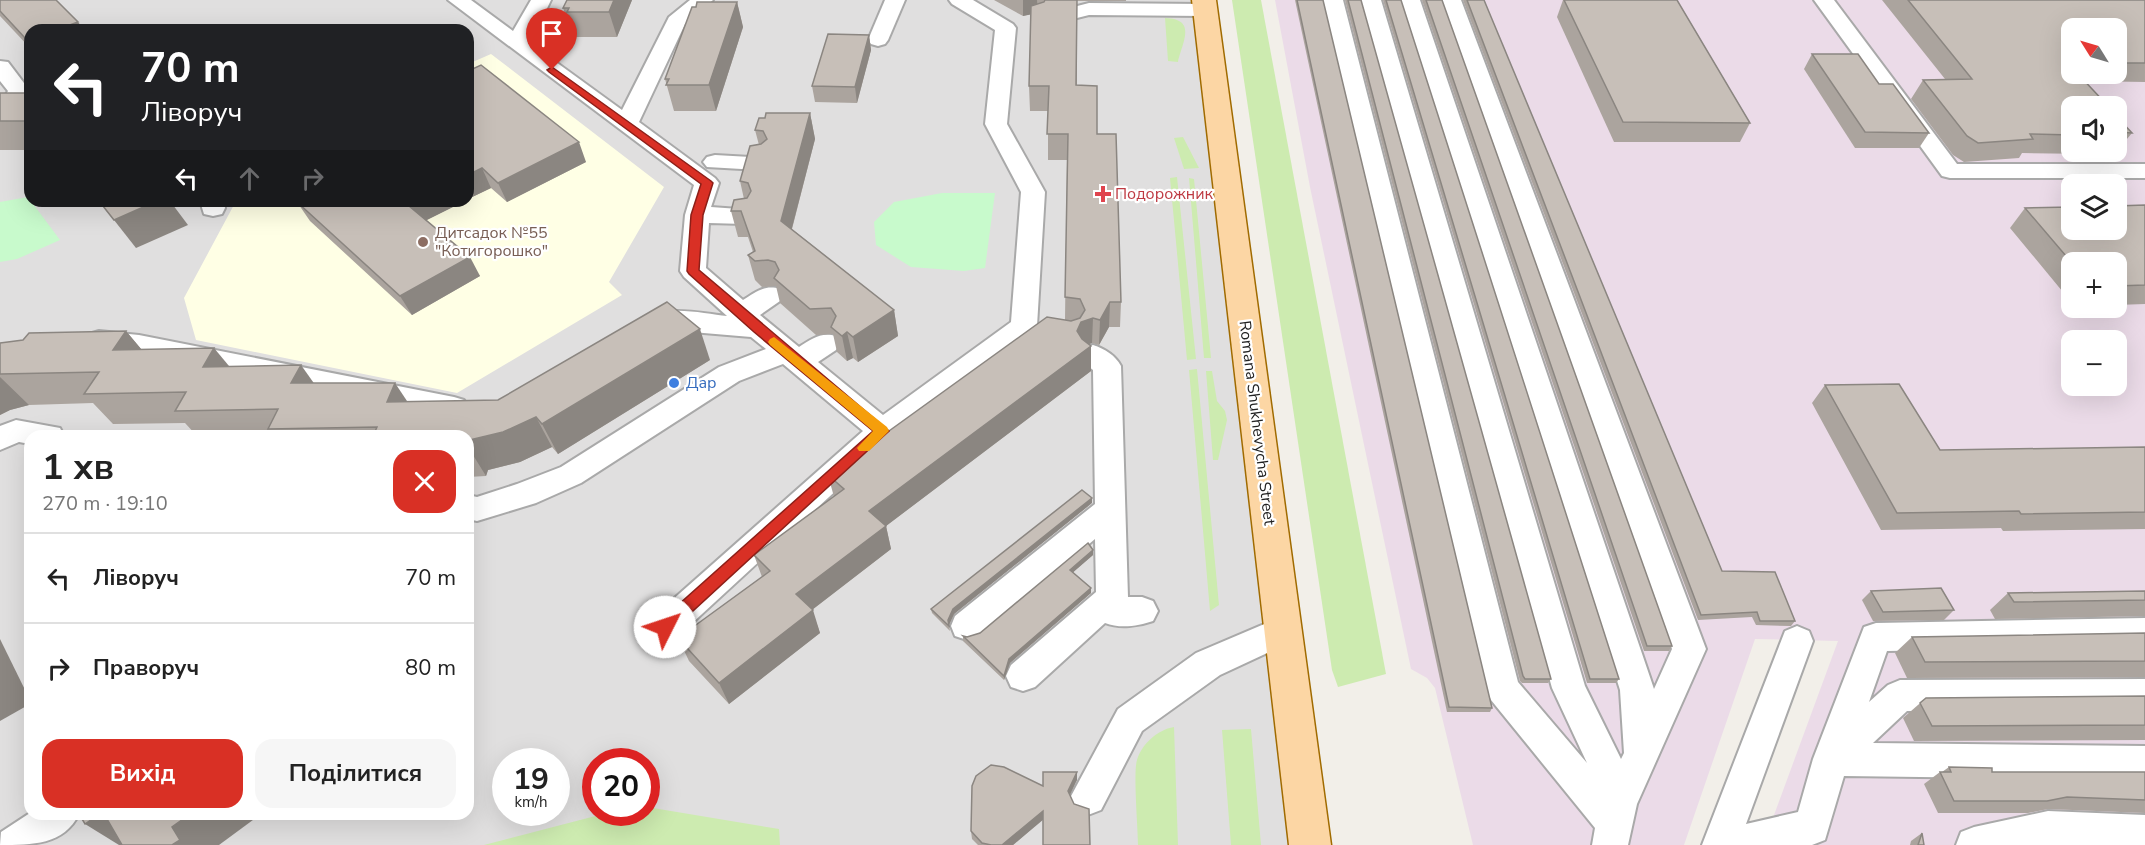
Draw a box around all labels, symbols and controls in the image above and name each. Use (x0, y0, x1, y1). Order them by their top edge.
pin (526, 8, 577, 70)
icon: arrive (535, 17, 568, 50)
north arrow (2061, 18, 2127, 84)
map controls (2061, 18, 2127, 396)
text: 70 m (141, 40, 240, 97)
icon: left (42, 48, 120, 126)
text: Ліворуч (141, 94, 242, 131)
button: sound (2061, 96, 2127, 162)
icon: left (170, 162, 203, 195)
icon: ahead (233, 162, 266, 195)
icon: right (296, 162, 329, 195)
button: layers (2061, 174, 2127, 240)
place label: Подорожник (1115, 183, 1214, 205)
marker: Подорожник (1096, 187, 1110, 201)
place label: Дитсадок №55 "Котигорошко" (435, 222, 548, 262)
marker: Дитсадок №55 "Котигорошко" (416, 235, 430, 249)
button: + (2061, 252, 2127, 318)
street label: Romana Shukhevycha Street (1234, 319, 1281, 527)
button: − (2061, 330, 2127, 396)
place label: Дар (686, 372, 717, 394)
marker: Дар (667, 376, 681, 390)
text: 1 хв (42, 443, 114, 492)
button: close (393, 450, 456, 513)
text: 270 m · 19:10 (42, 490, 168, 517)
icon: left (42, 562, 75, 595)
text: Ліворуч (93, 563, 179, 593)
text: 70 m (405, 563, 456, 593)
position arrow (633, 595, 697, 659)
icon: right (42, 652, 75, 685)
text: Праворуч (93, 653, 199, 683)
text: 80 m (405, 653, 456, 683)
button: Вихід (42, 739, 243, 808)
button: Поділитися (255, 739, 456, 808)
speed limit sign: 20 (582, 748, 660, 826)
text: 19 (513, 759, 549, 800)
text: km/h (514, 792, 548, 812)

